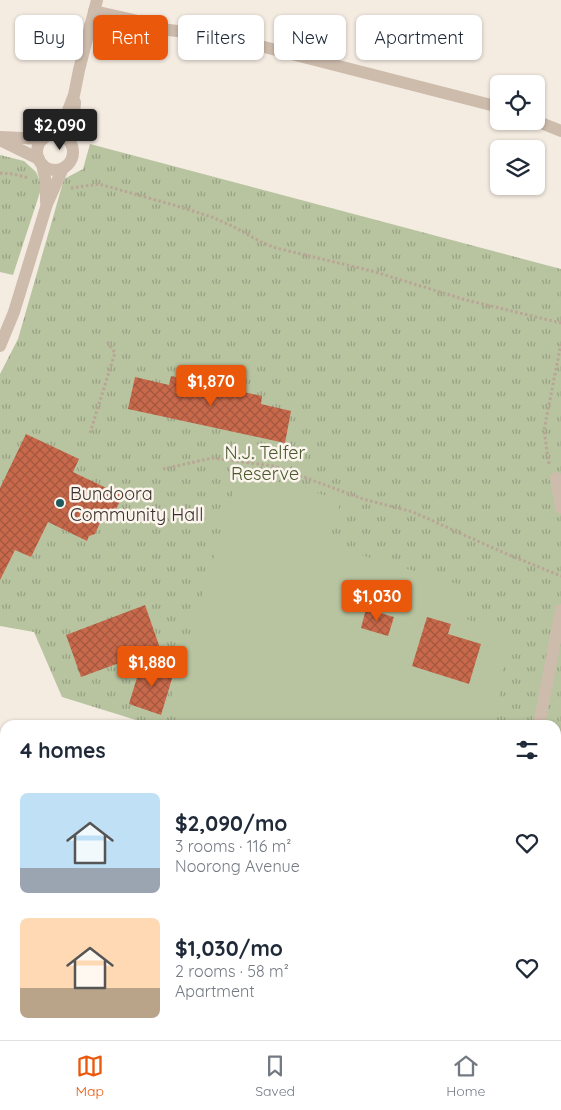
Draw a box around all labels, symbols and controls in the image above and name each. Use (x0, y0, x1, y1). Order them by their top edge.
chip: Buy (15, 15, 83, 60)
chip: Rent (93, 15, 168, 60)
chip: Filters (178, 15, 264, 60)
chip: New (274, 15, 346, 60)
chip: Apartment (356, 15, 482, 60)
map controls (490, 75, 545, 195)
button: locate (490, 75, 545, 130)
pin: $2,090 (19, 108, 101, 151)
text: $2,090 (34, 115, 86, 135)
button: layers (490, 140, 545, 195)
pin: $1,870 (170, 364, 252, 407)
text: $1,870 (187, 371, 235, 391)
park label: N.J. Telfer Reserve (225, 441, 305, 485)
place label: Bundoora Community Hall (70, 482, 203, 526)
marker: Bundoora Community Hall (54, 497, 66, 509)
pin: $1,030 (336, 580, 418, 622)
text: $1,030 (353, 586, 401, 606)
pin: $1,880 (111, 646, 193, 688)
text: $1,880 (128, 652, 176, 672)
icon: filters (513, 736, 541, 764)
text: 4 homes (20, 737, 106, 763)
text: $2,090/mo (175, 810, 287, 836)
icon: home (60, 813, 120, 873)
icon: heart (513, 829, 541, 857)
text: 3 rooms · 116 m² (175, 836, 291, 856)
text: Noorong Avenue (175, 856, 300, 876)
text: $1,030/mo (175, 935, 283, 961)
icon: home (60, 938, 120, 998)
icon: heart (513, 954, 541, 982)
text: 2 rooms · 58 m² (175, 961, 289, 981)
text: Apartment (175, 981, 255, 1001)
tab: Map (76, 1052, 104, 1100)
tab: Saved (255, 1052, 295, 1100)
tab: Home (446, 1052, 485, 1100)

